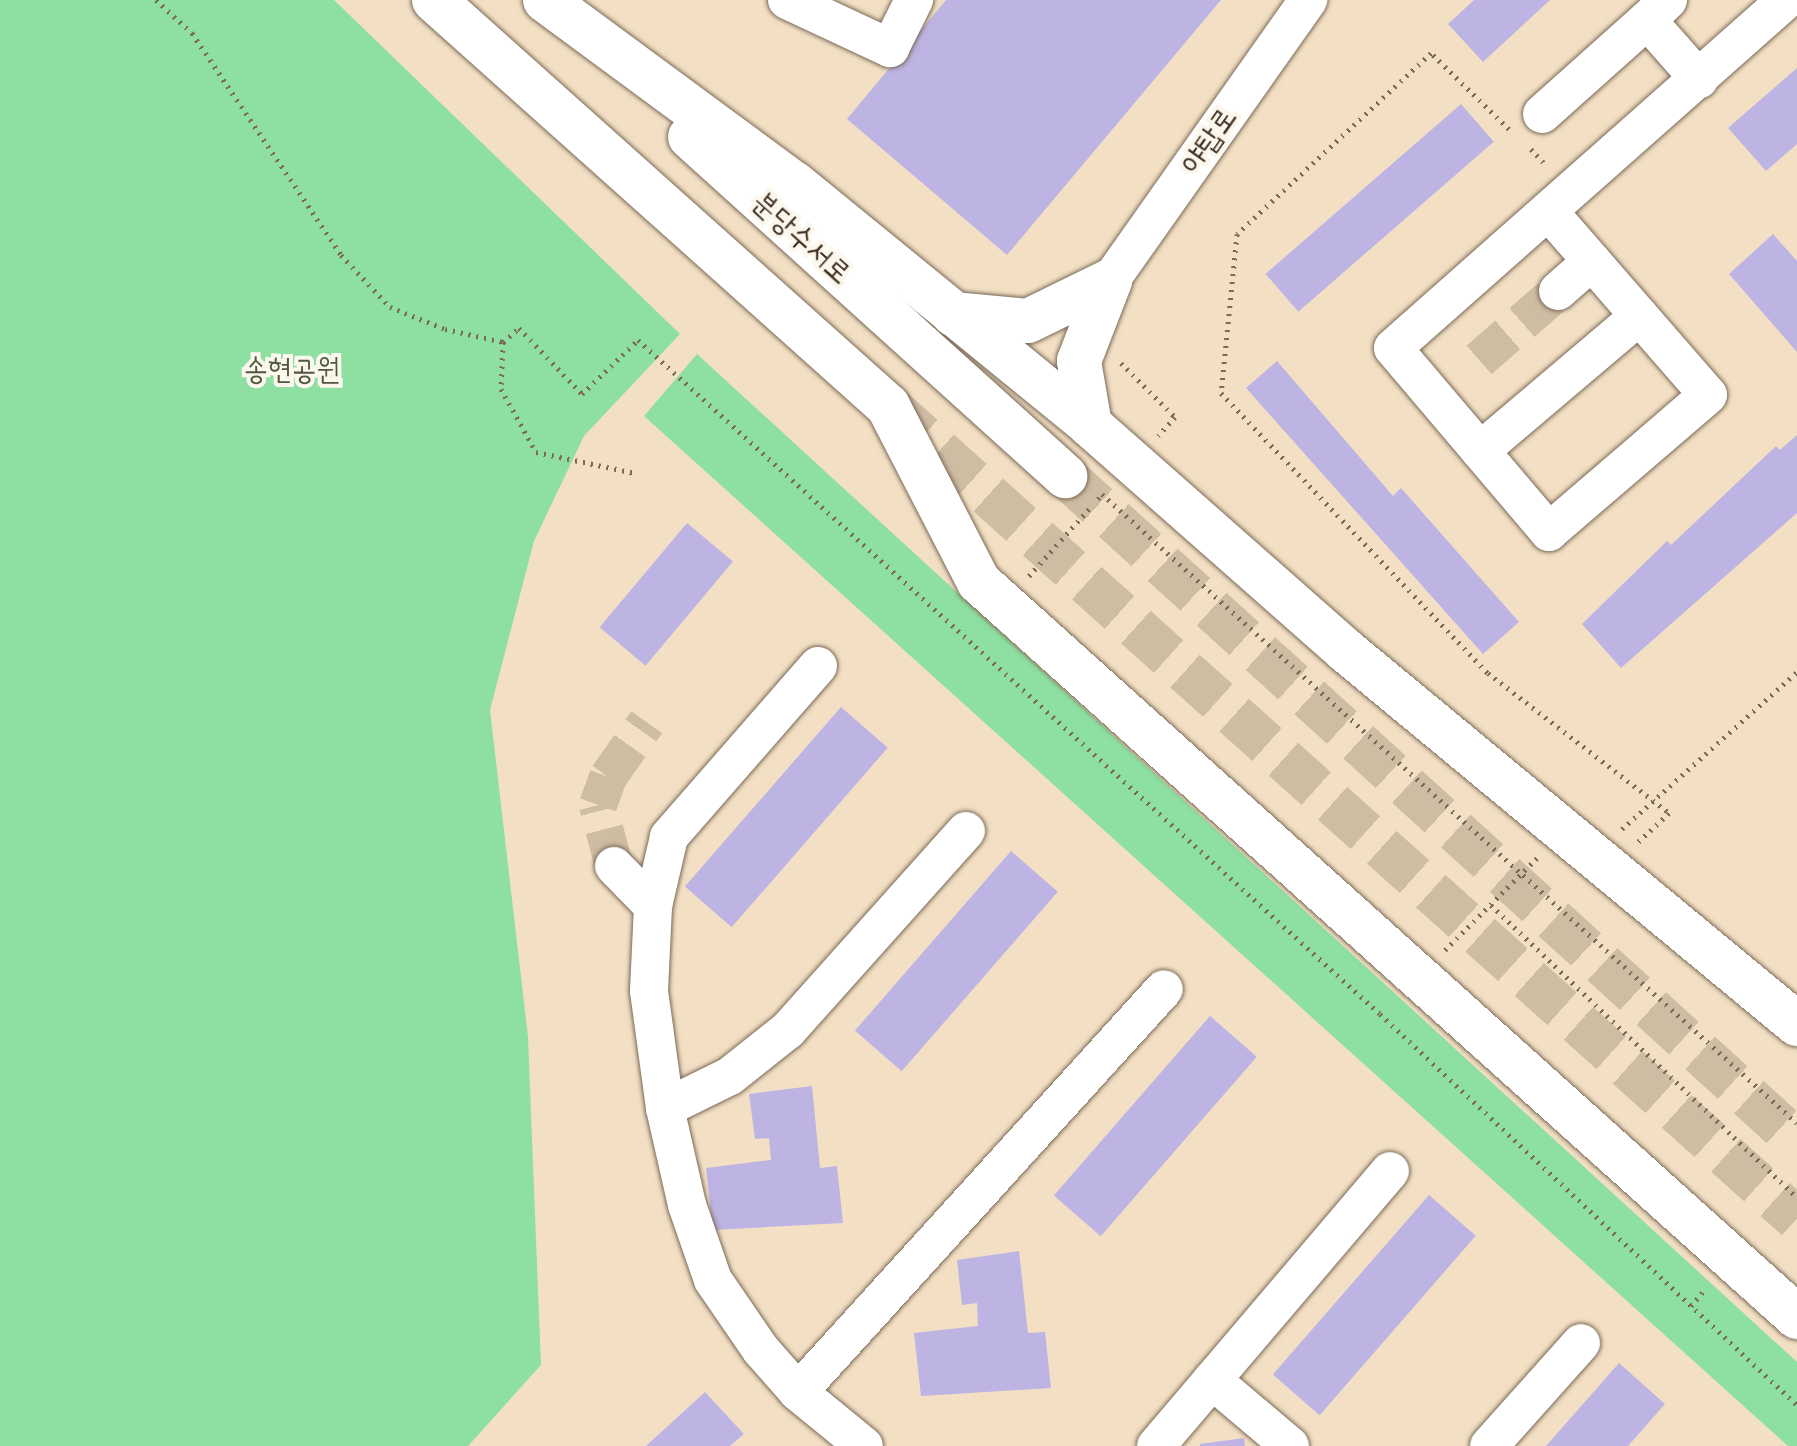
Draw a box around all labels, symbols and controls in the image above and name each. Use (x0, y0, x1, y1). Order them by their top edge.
street label: 야탑로 (1173, 101, 1245, 181)
street label: 분당수서로 (744, 184, 858, 292)
park label: 송현공원 (244, 352, 340, 388)

